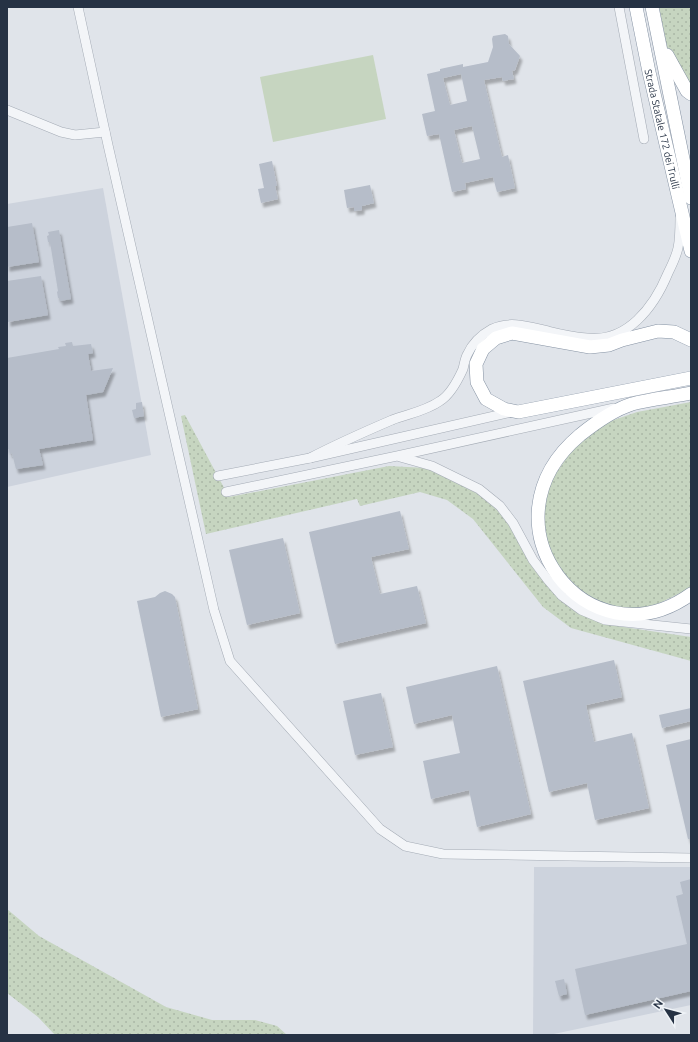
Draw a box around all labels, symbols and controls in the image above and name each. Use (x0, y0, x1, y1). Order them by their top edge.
street label: Strada Statale 172 dei Trulli (643, 68, 682, 190)
north arrow (646, 990, 686, 1030)
text: N (651, 997, 665, 1011)

